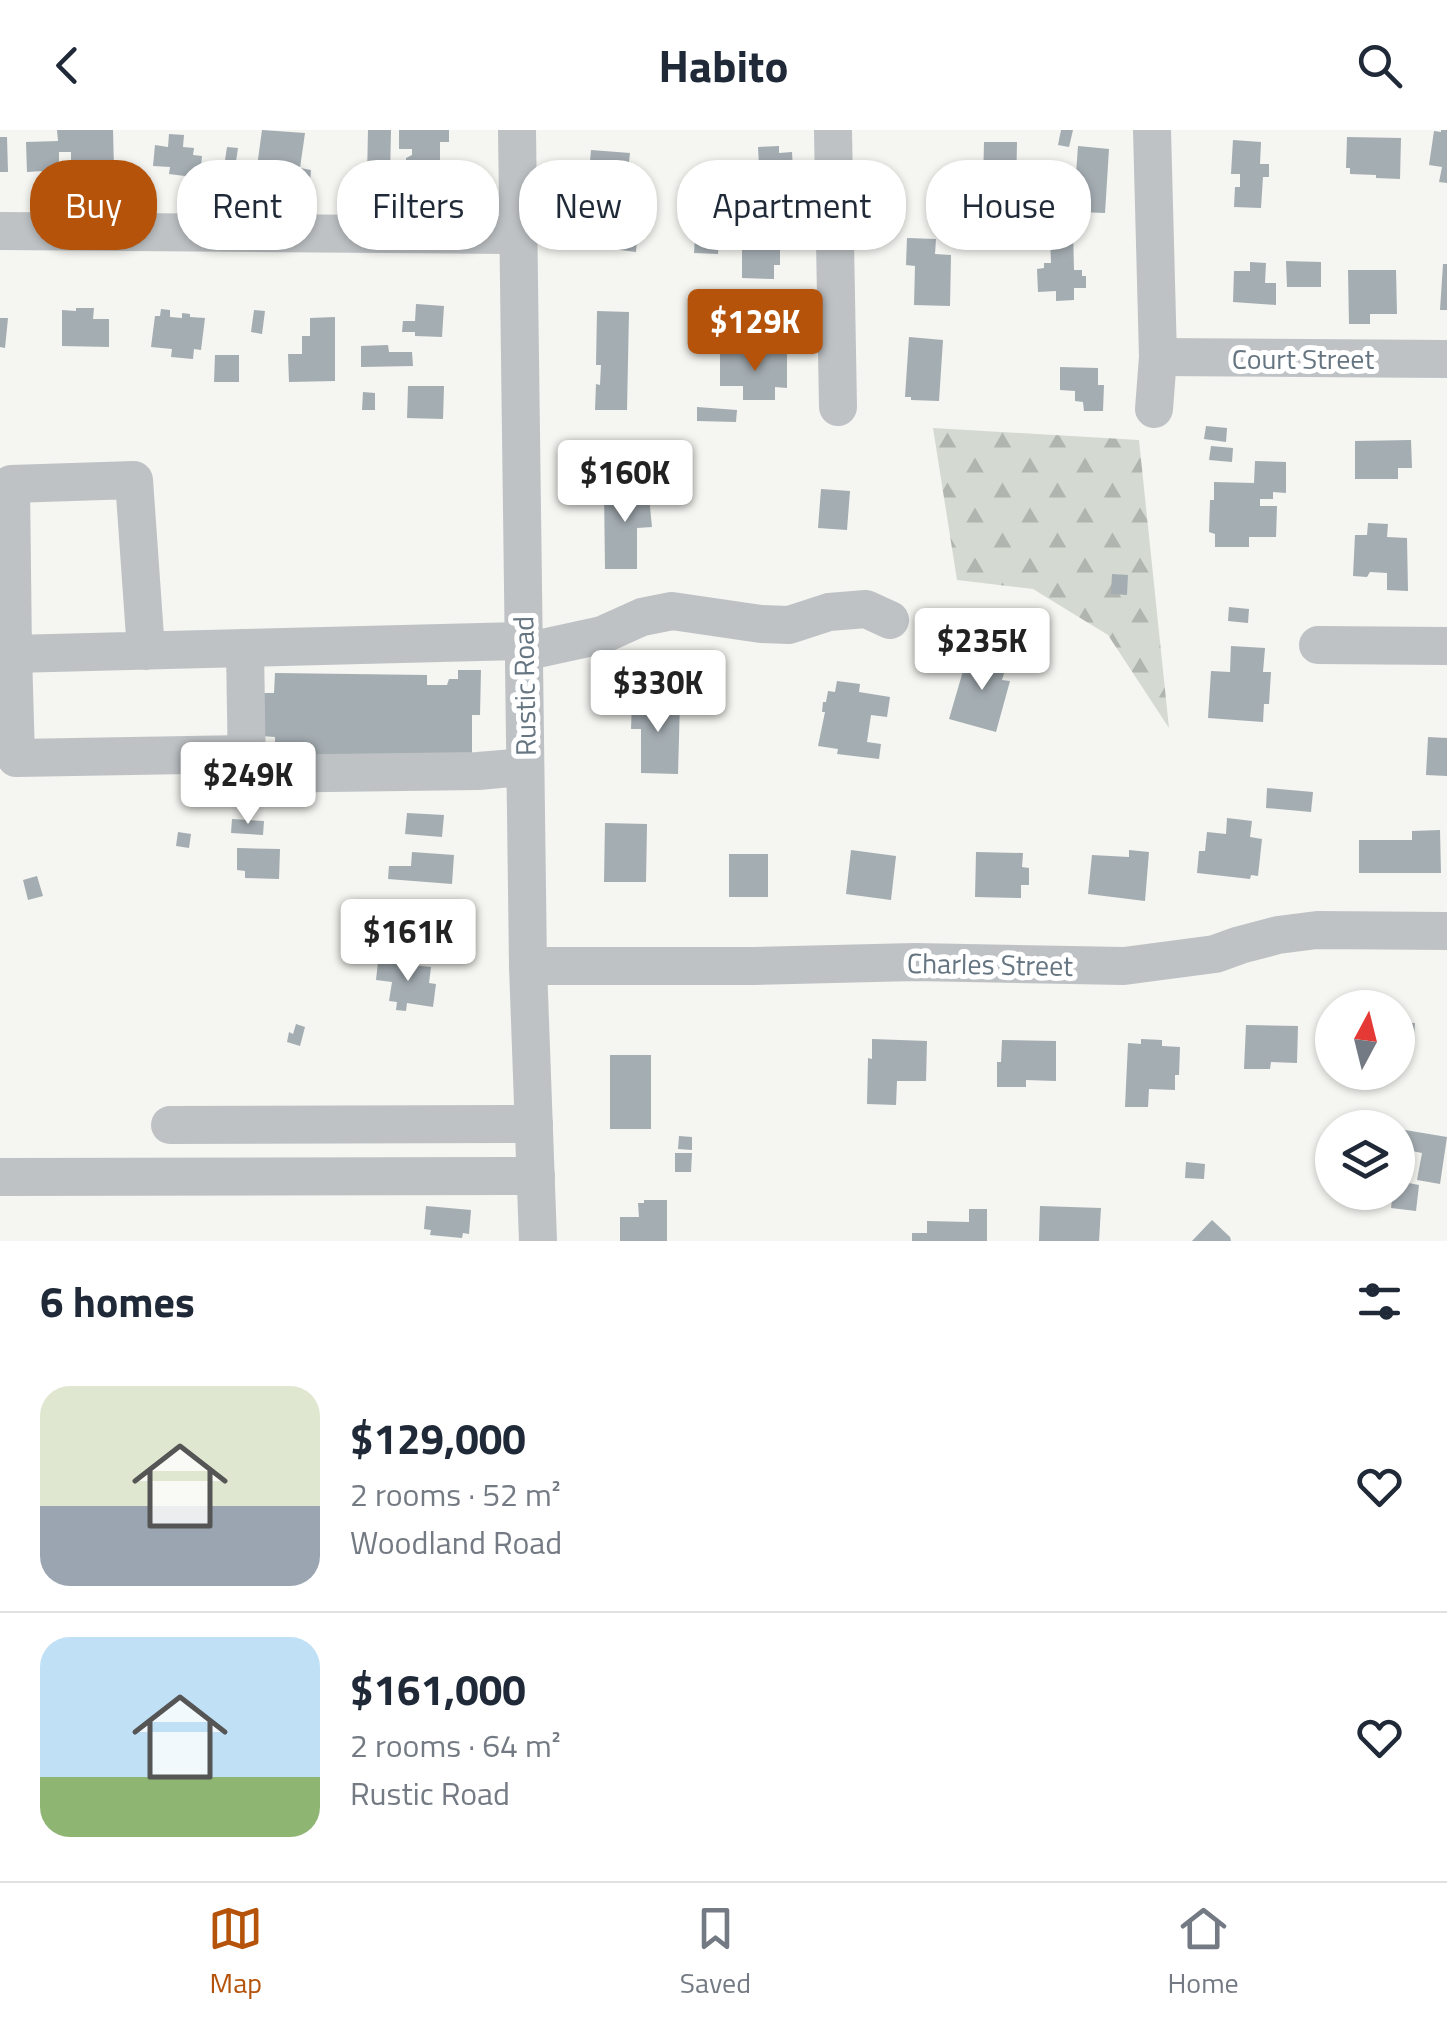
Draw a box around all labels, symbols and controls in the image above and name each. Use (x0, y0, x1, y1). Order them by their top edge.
text: Habito (659, 31, 788, 99)
icon: back (40, 38, 95, 93)
icon: search (1352, 38, 1407, 93)
chip: Buy (30, 160, 157, 250)
chip: Rent (177, 160, 317, 250)
chip: Filters (337, 160, 499, 250)
chip: New (519, 160, 657, 250)
chip: Apartment (677, 160, 906, 250)
chip: House (926, 160, 1091, 250)
pin: $129K (685, 289, 825, 374)
text: $129K (710, 297, 800, 345)
street label: Court Street (1232, 337, 1374, 380)
pin: $160K (555, 440, 695, 525)
text: $160K (580, 448, 670, 496)
pin: $235K (912, 608, 1052, 693)
street label: Rustic Road (501, 616, 547, 756)
text: $235K (937, 616, 1027, 664)
pin: $330K (588, 650, 728, 735)
text: $330K (613, 658, 703, 706)
pin: $249K (178, 742, 318, 827)
text: $249K (203, 750, 293, 798)
pin: $161K (338, 899, 478, 984)
text: $161K (363, 907, 453, 955)
street label: Charles Street (907, 941, 1074, 987)
north arrow (1315, 990, 1415, 1090)
map controls (1315, 990, 1415, 1210)
button: layers (1315, 1110, 1415, 1210)
text: 6 homes (40, 1269, 195, 1333)
icon: filters (1352, 1274, 1407, 1329)
text: $129,000 (350, 1406, 526, 1470)
icon: home (120, 1426, 240, 1546)
icon: heart (1352, 1459, 1407, 1514)
text: 2 rooms · 52 m² (350, 1470, 561, 1518)
text: Woodland Road (350, 1518, 562, 1566)
text: $161,000 (350, 1657, 526, 1721)
icon: home (120, 1677, 240, 1797)
icon: heart (1352, 1710, 1407, 1765)
text: 2 rooms · 64 m² (350, 1721, 561, 1769)
text: Rustic Road (350, 1769, 510, 1817)
tab: Map (208, 1901, 263, 2004)
tab: Saved (680, 1901, 751, 2004)
tab: Home (1168, 1901, 1239, 2004)

